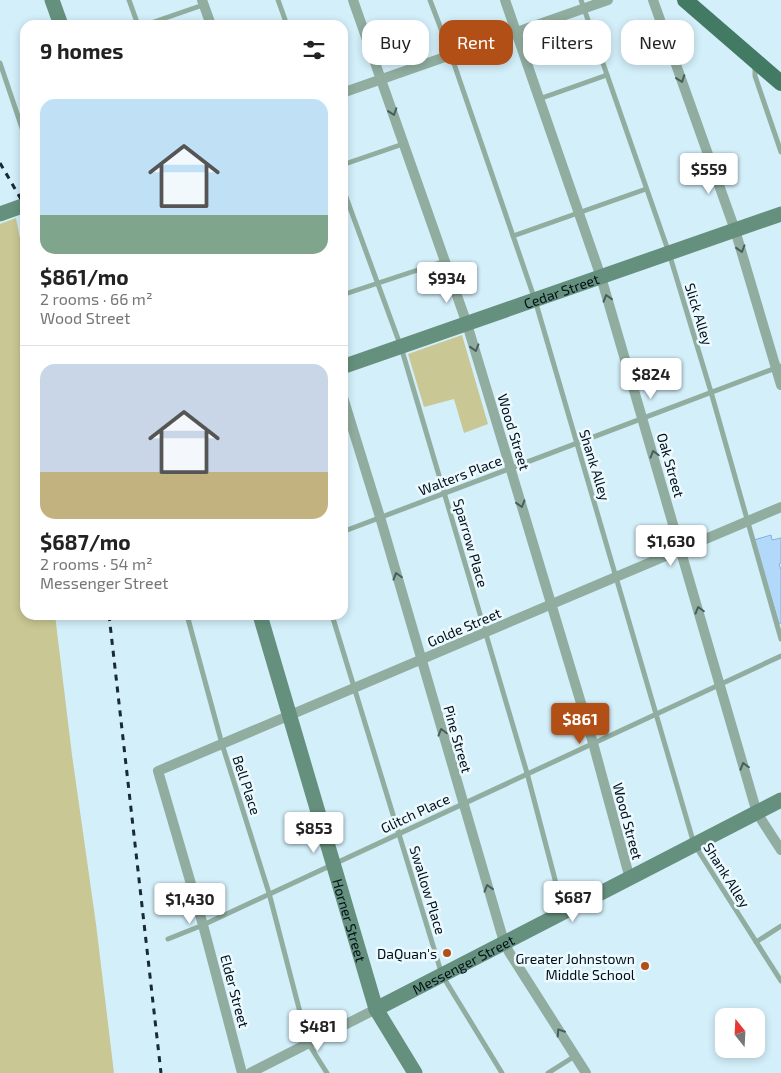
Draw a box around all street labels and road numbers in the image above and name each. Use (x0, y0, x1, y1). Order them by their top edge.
street label: Cedar Street (521, 270, 601, 312)
street label: Slick Alley (682, 281, 717, 348)
street label: Wood Street (494, 392, 534, 472)
street label: Shank Alley (576, 427, 614, 503)
street label: Oak Street (654, 431, 688, 499)
street label: Walters Place (416, 451, 504, 499)
street label: Sparrow Place (450, 497, 492, 589)
street label: Golde Street (425, 604, 503, 650)
street label: Pine Street (440, 703, 476, 775)
street label: Bell Place (229, 753, 265, 817)
street label: Wood Street (610, 781, 646, 861)
street label: Glitch Place (378, 790, 452, 836)
street label: Shank Alley (700, 839, 754, 911)
street label: Swallow Place (406, 844, 450, 936)
street label: Horner Street (330, 876, 370, 964)
street label: Messenger Street (409, 931, 517, 997)
street label: Elder Street (217, 953, 253, 1029)

